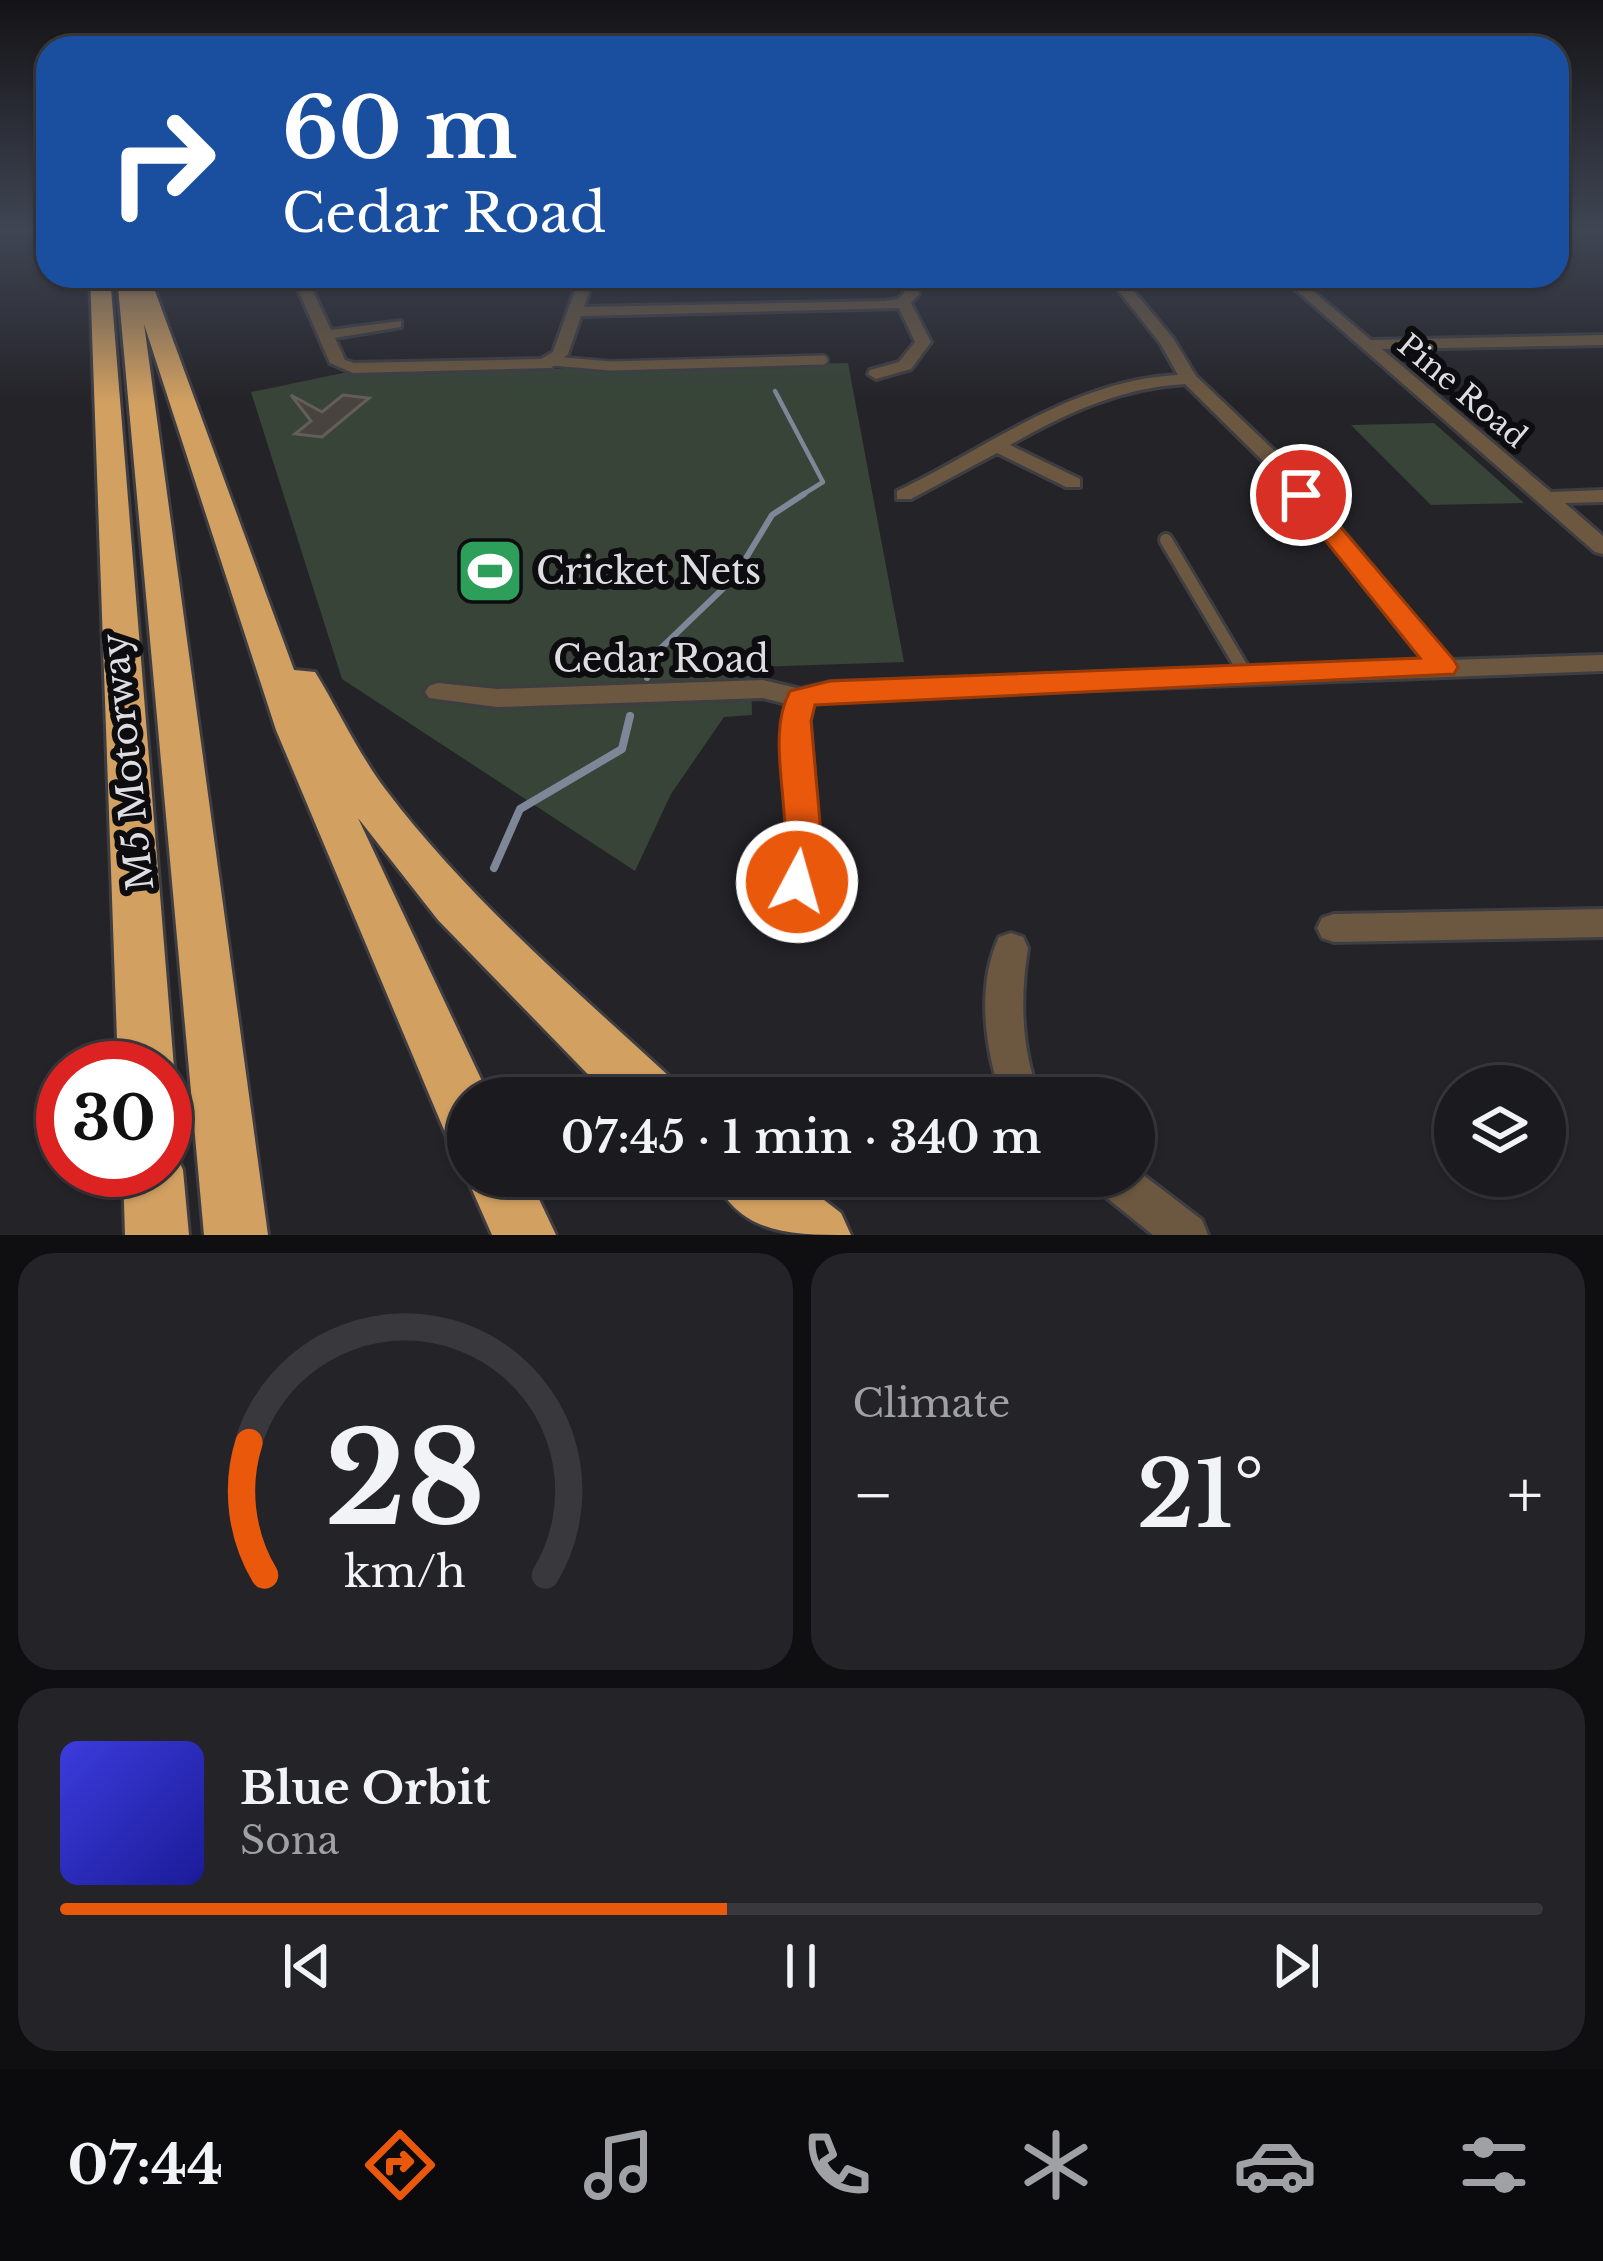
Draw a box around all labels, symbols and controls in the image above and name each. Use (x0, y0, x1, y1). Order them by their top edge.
text: 60 m (282, 77, 517, 181)
icon: right (84, 84, 240, 240)
text: Cedar Road (282, 180, 606, 247)
street label: Pine Road (1390, 326, 1534, 455)
pin (1250, 444, 1352, 546)
icon: arrive (1268, 462, 1334, 528)
sports icon: Cricket Nets (455, 536, 525, 606)
place label: Cricket Nets (536, 549, 761, 594)
street label: M5 Motorway (92, 631, 163, 893)
street label: Cedar Road (553, 637, 769, 682)
position arrow (734, 819, 860, 945)
speed limit sign: 30 (36, 1041, 192, 1197)
map controls (1434, 1065, 1566, 1197)
button: layers (1434, 1065, 1566, 1197)
text: 07:45 · 1 min · 340 m (561, 1109, 1041, 1165)
text: Climate (853, 1379, 1010, 1428)
text: 28 (325, 1403, 485, 1558)
text: 21° (1137, 1440, 1264, 1551)
text: − (853, 1454, 894, 1536)
text: + (1507, 1454, 1543, 1536)
text: km/h (344, 1544, 466, 1598)
text: Blue Orbit (240, 1760, 490, 1816)
text: Sona (240, 1816, 339, 1865)
icon: previous (274, 1933, 340, 1999)
icon: pause (768, 1933, 834, 1999)
icon: next (1263, 1933, 1329, 1999)
icon: directions (358, 2123, 442, 2207)
icon: music (577, 2123, 661, 2207)
icon: phone (795, 2123, 879, 2207)
icon: climate (1014, 2123, 1098, 2207)
icon: car (1233, 2123, 1317, 2207)
icon: filters (1452, 2123, 1536, 2207)
text: 07:44 (67, 2132, 223, 2199)

